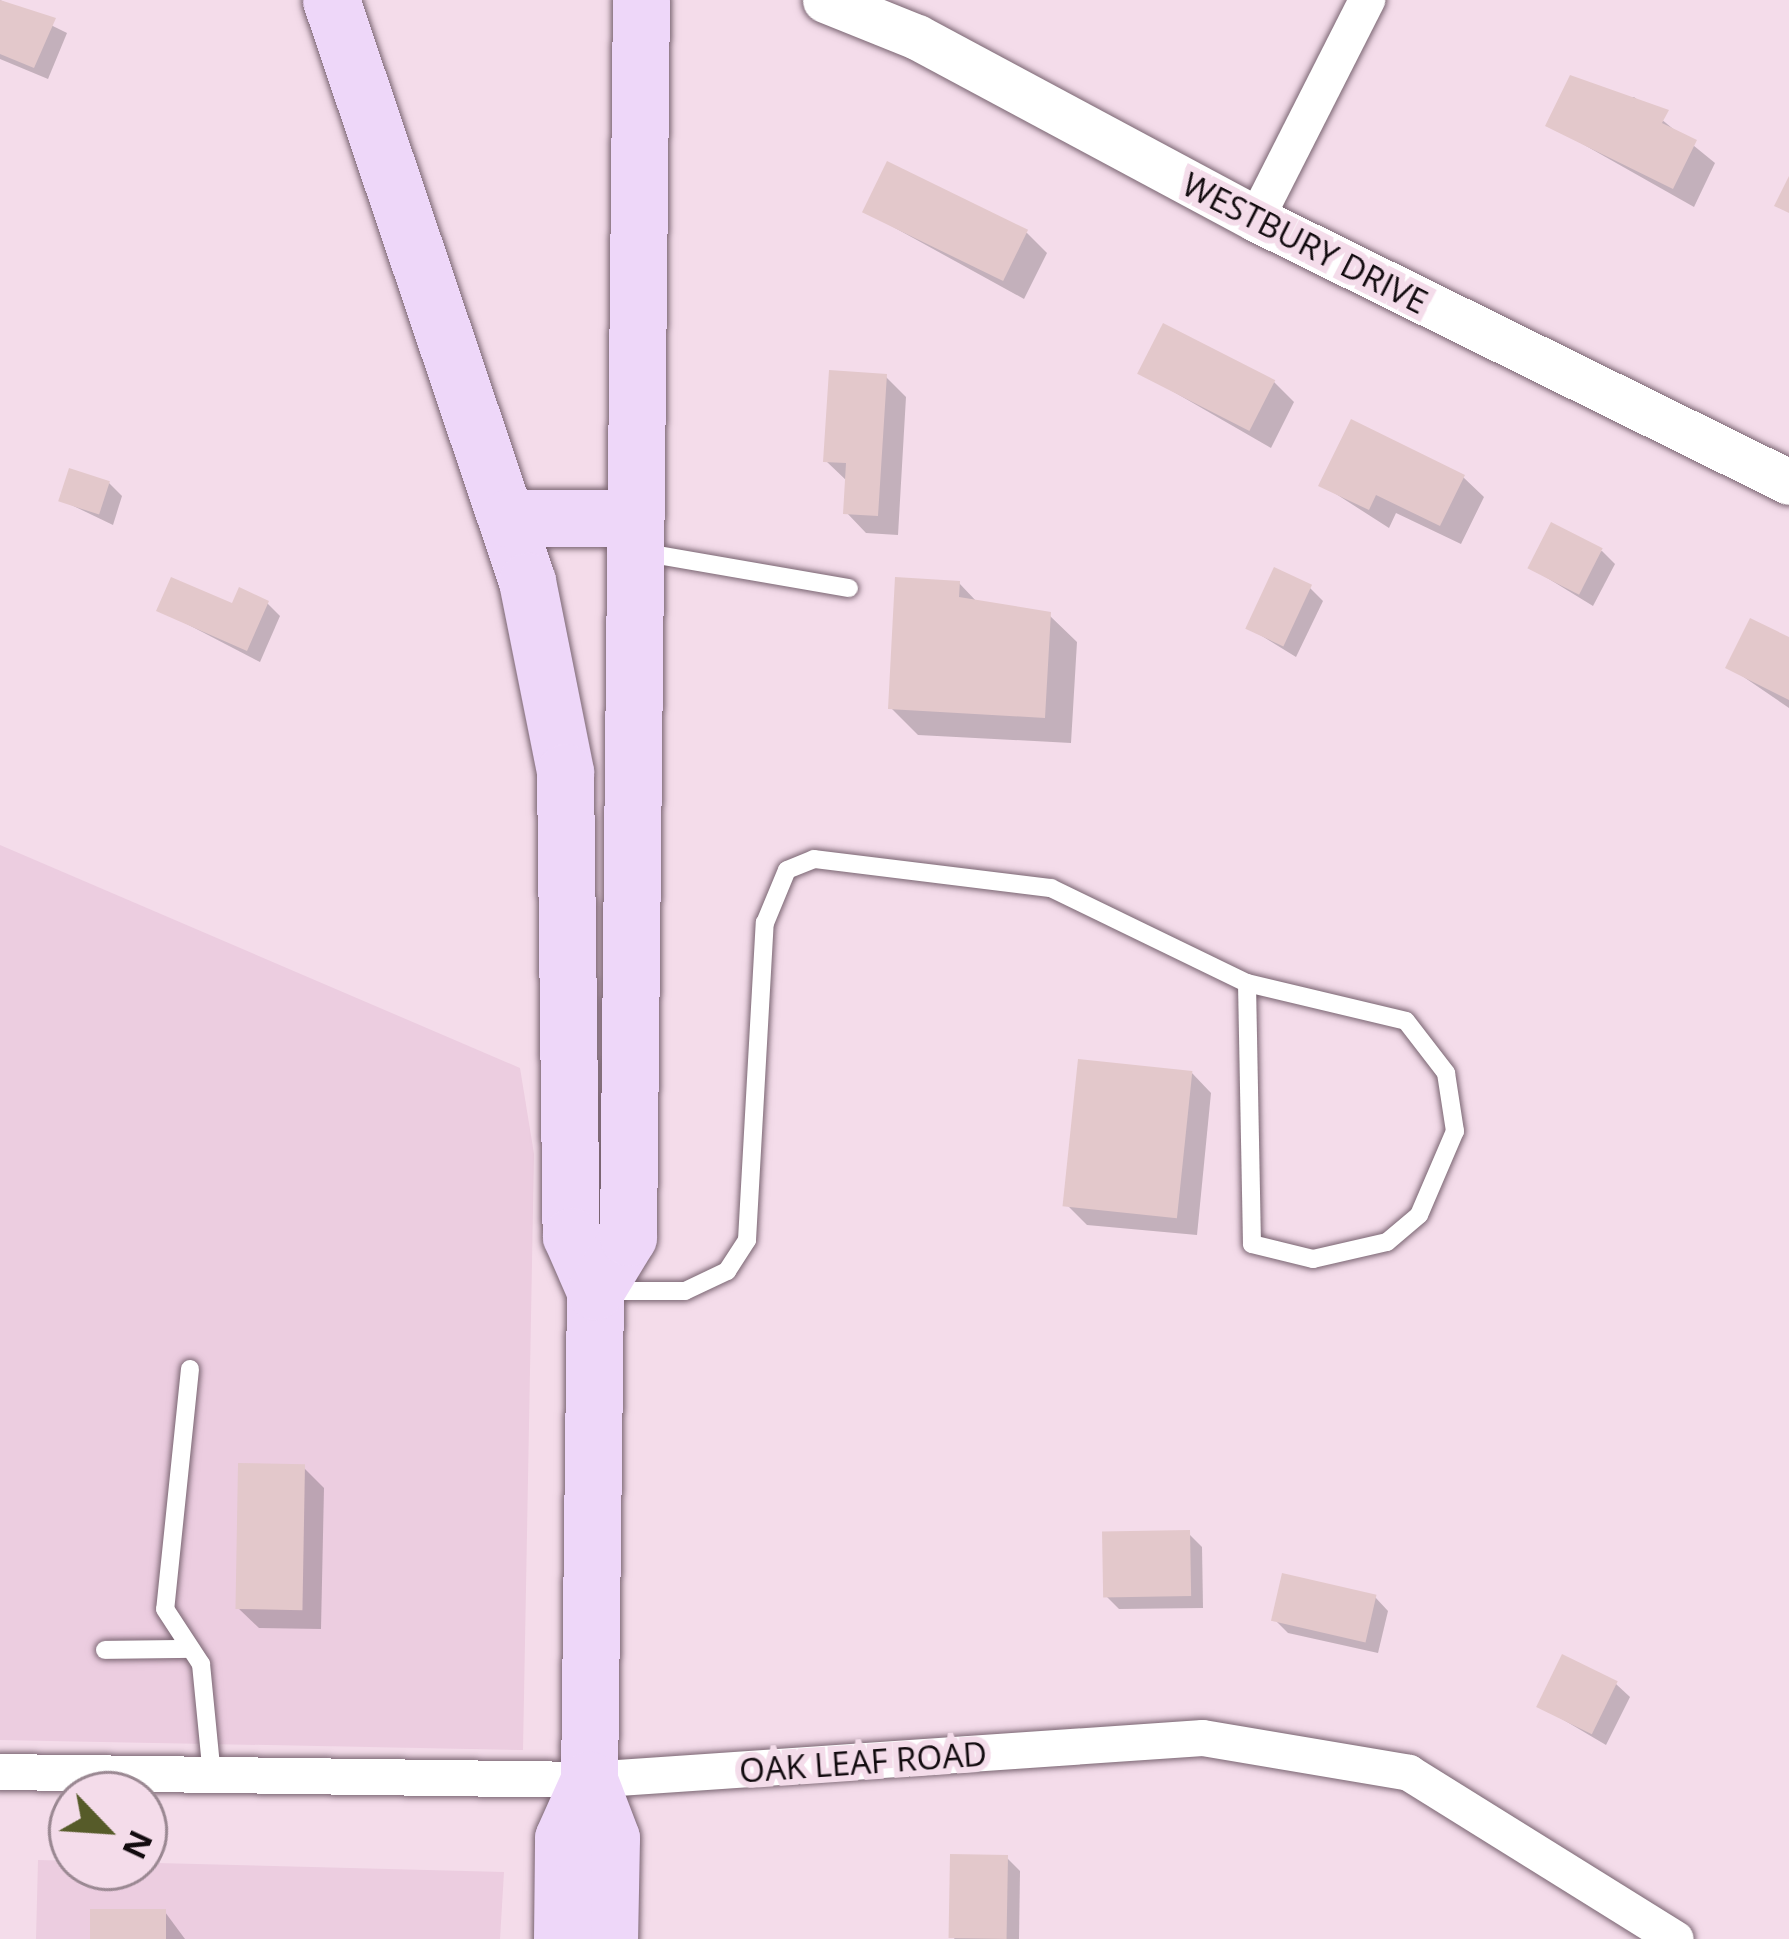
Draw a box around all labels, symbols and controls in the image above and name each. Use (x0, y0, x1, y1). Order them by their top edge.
street label: WESTBURY DRIVE (1176, 164, 1434, 322)
street label: OAK LEAF ROAD (738, 1734, 988, 1790)
north arrow (48, 1771, 168, 1891)
text: N (112, 1823, 164, 1867)

